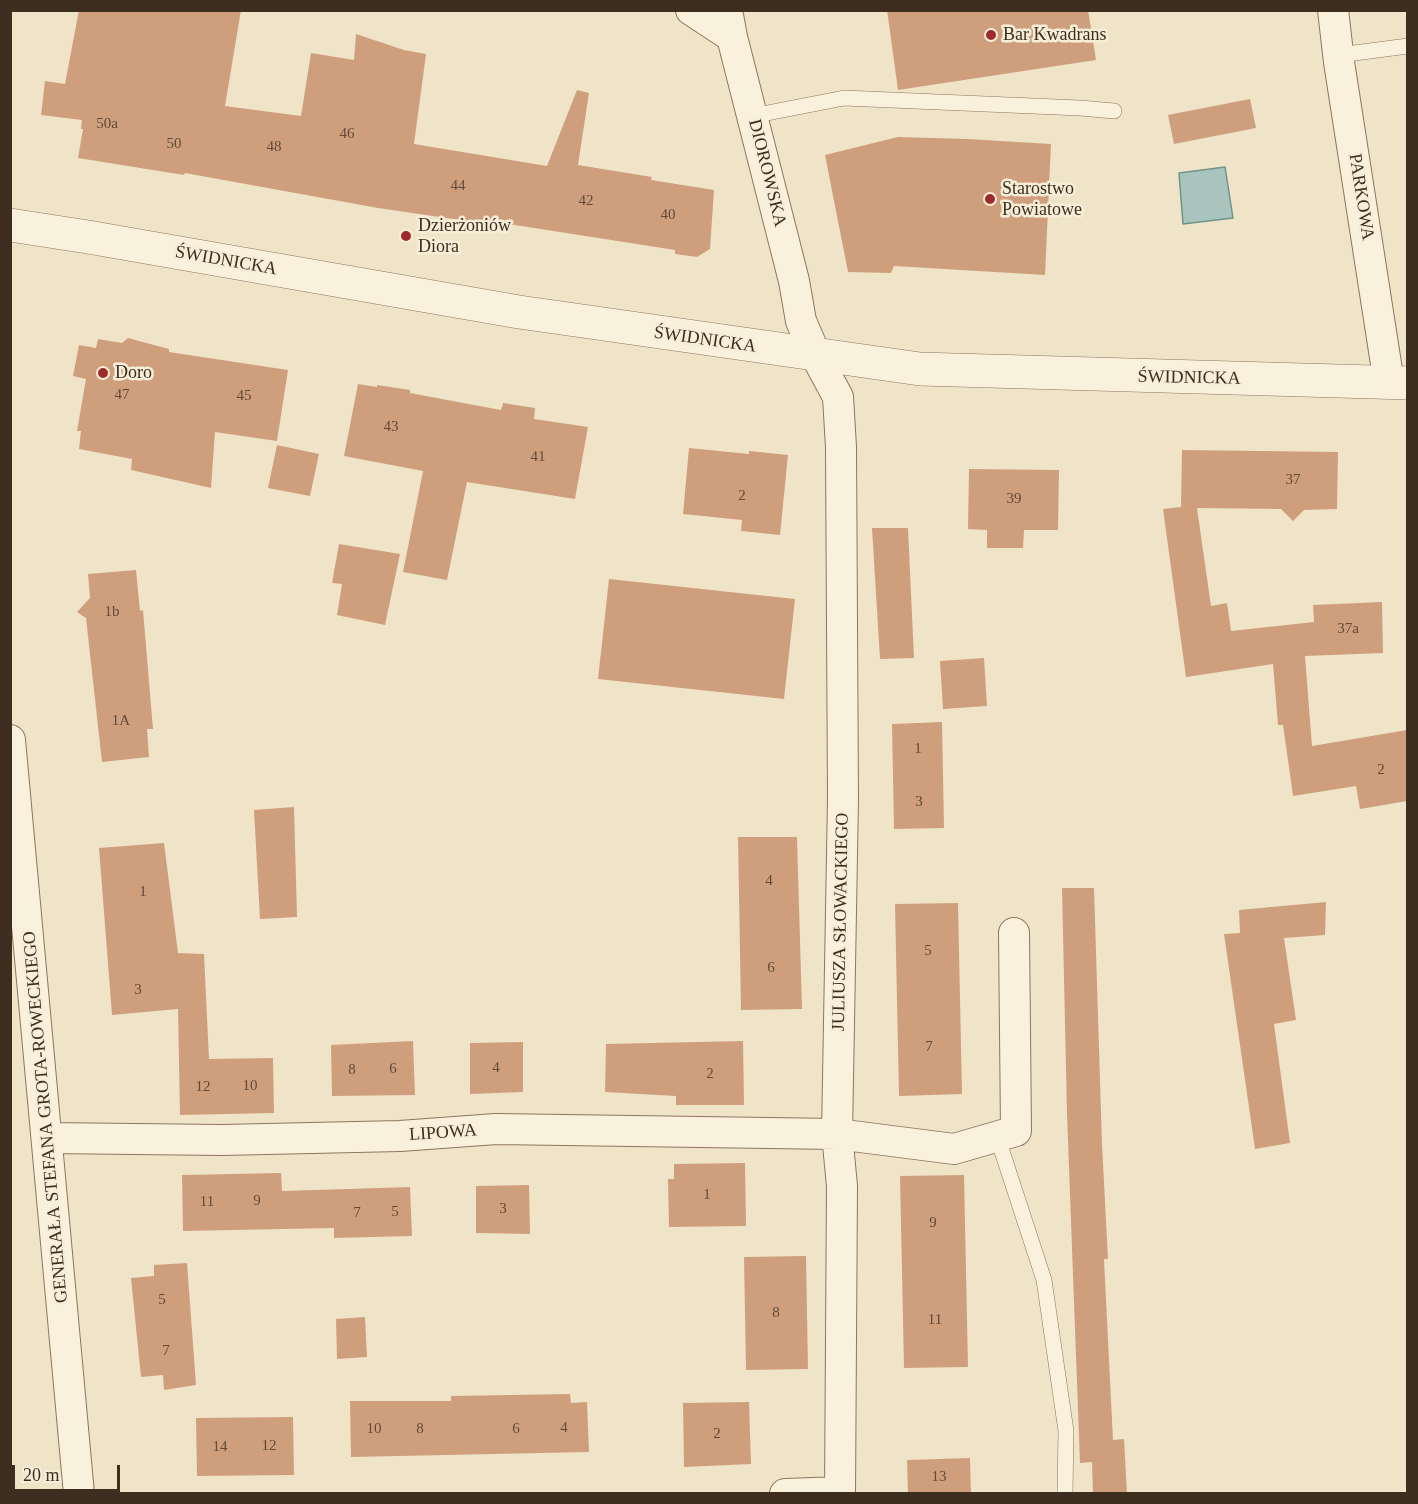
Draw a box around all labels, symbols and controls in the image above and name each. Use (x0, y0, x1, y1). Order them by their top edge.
place label: Bar Kwadrans (1003, 24, 1106, 46)
marker: Bar Kwadrans (984, 28, 998, 42)
house number: 50a (96, 115, 118, 133)
street label: DIOROWSKA (743, 117, 791, 229)
house number: 46 (340, 125, 354, 143)
house number: 50 (166, 135, 182, 153)
house number: 48 (266, 138, 282, 156)
street label: PARKOWA (1344, 152, 1378, 242)
house number: 44 (450, 177, 466, 195)
place label: Starostwo Powiatowe (1002, 178, 1082, 220)
house number: 42 (578, 192, 594, 210)
marker: Starostwo Powiatowe (983, 192, 997, 206)
house number: 40 (660, 206, 676, 224)
place label: Dzierżoniów Diora (418, 215, 511, 258)
marker: Dzierżoniów Diora (399, 229, 413, 243)
street label: ŚWIDNICKA (173, 241, 279, 281)
street label: ŚWIDNICKA (653, 322, 757, 358)
place label: Doro (115, 362, 152, 384)
marker: Doro (96, 366, 110, 380)
street label: ŚWIDNICKA (1137, 366, 1241, 390)
house number: 47 (114, 386, 130, 404)
house number: 45 (236, 387, 252, 405)
house number: 43 (384, 418, 398, 436)
house number: 41 (530, 448, 546, 466)
house number: 37 (1286, 471, 1300, 489)
house number: 2 (738, 487, 746, 505)
house number: 39 (1006, 490, 1022, 508)
house number: 1b (104, 603, 120, 621)
house number: 37a (1337, 620, 1359, 638)
house number: 1A (112, 712, 130, 730)
house number: 1 (914, 740, 922, 758)
house number: 2 (1377, 761, 1385, 779)
house number: 3 (915, 793, 923, 811)
street label: JULIUSZA SŁOWACKIEGO (828, 813, 854, 1031)
house number: 4 (765, 872, 773, 890)
house number: 1 (139, 883, 147, 901)
street label: GENERAŁA STEFANA GROTA-ROWECKIEGO (19, 930, 73, 1304)
house number: 5 (924, 942, 932, 960)
house number: 6 (767, 959, 775, 977)
house number: 3 (134, 981, 142, 999)
house number: 7 (925, 1038, 933, 1056)
house number: 4 (492, 1059, 500, 1077)
house number: 6 (389, 1060, 397, 1078)
house number: 8 (348, 1061, 356, 1079)
house number: 2 (706, 1065, 714, 1083)
house number: 10 (242, 1077, 258, 1095)
house number: 12 (196, 1078, 210, 1096)
street label: LIPOWA (408, 1120, 478, 1146)
house number: 1 (703, 1186, 711, 1204)
house number: 9 (253, 1192, 261, 1210)
house number: 11 (200, 1193, 214, 1211)
house number: 3 (499, 1200, 507, 1218)
house number: 5 (391, 1203, 399, 1221)
house number: 7 (353, 1204, 361, 1222)
house number: 9 (929, 1214, 937, 1232)
house number: 5 (158, 1291, 166, 1309)
house number: 8 (772, 1304, 780, 1322)
house number: 11 (928, 1311, 942, 1329)
house number: 7 (162, 1342, 170, 1360)
house number: 4 (560, 1419, 568, 1437)
house number: 10 (366, 1420, 382, 1438)
house number: 8 (416, 1420, 424, 1438)
house number: 6 (512, 1420, 520, 1438)
house number: 2 (713, 1425, 721, 1443)
house number: 12 (262, 1437, 276, 1455)
house number: 14 (212, 1438, 228, 1456)
scale bar (15, 1453, 123, 1491)
text: 20 m (23, 1465, 60, 1485)
house number: 13 (932, 1468, 946, 1486)

